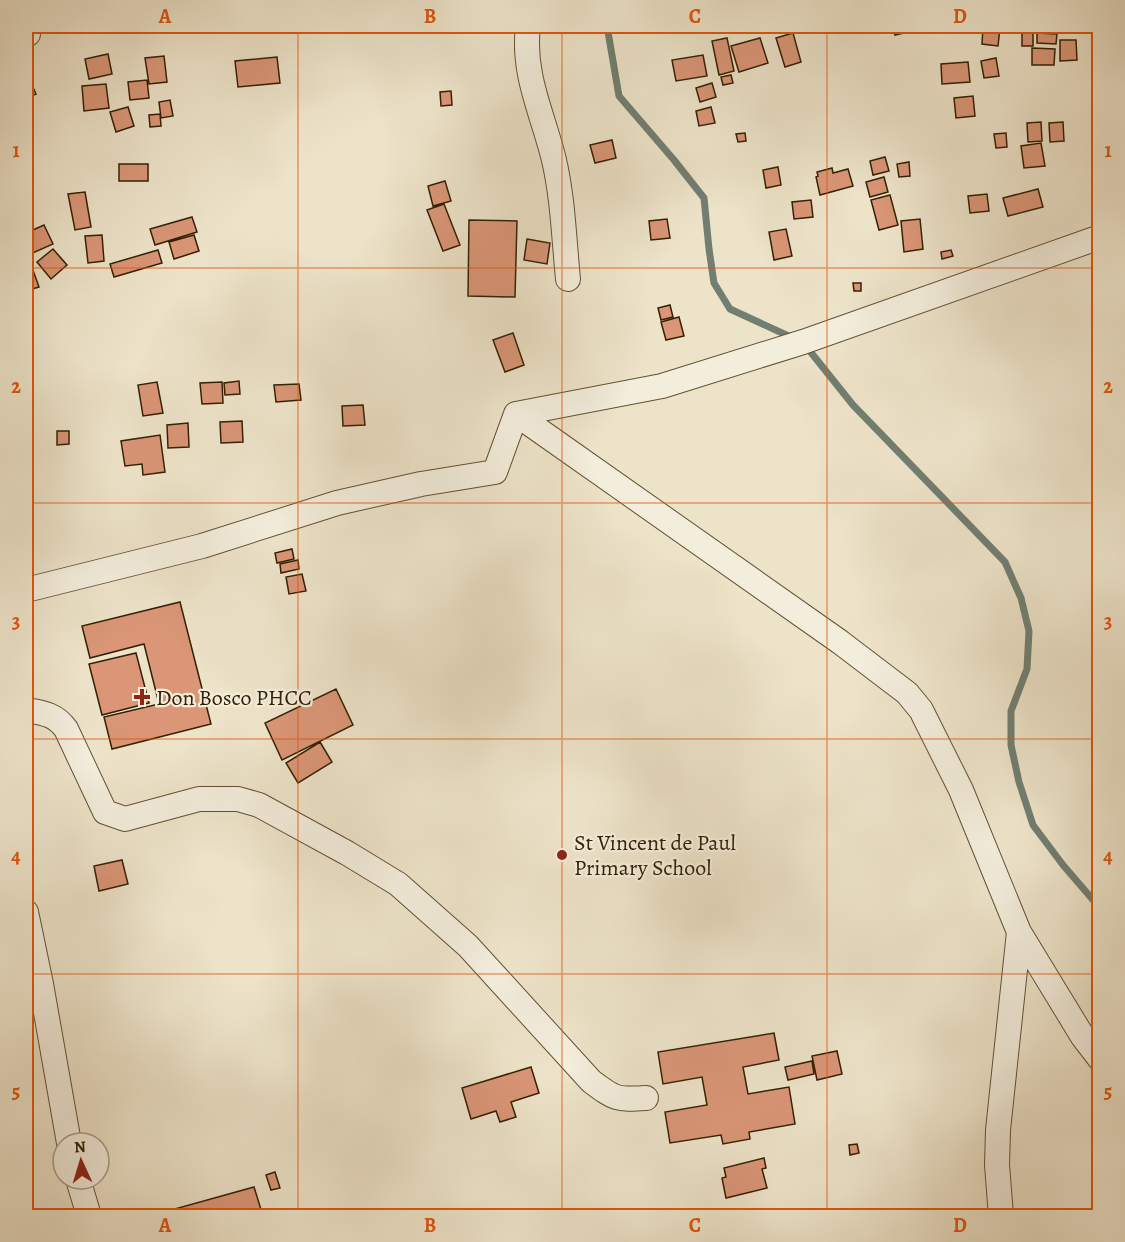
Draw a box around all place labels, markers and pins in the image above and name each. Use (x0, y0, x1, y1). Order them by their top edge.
place label: Don Bosco PHCC (156, 683, 312, 713)
marker: Don Bosco PHCC (133, 688, 151, 706)
place label: St Vincent de Paul Primary School (574, 828, 736, 883)
marker: St Vincent de Paul Primary School (555, 848, 569, 862)

